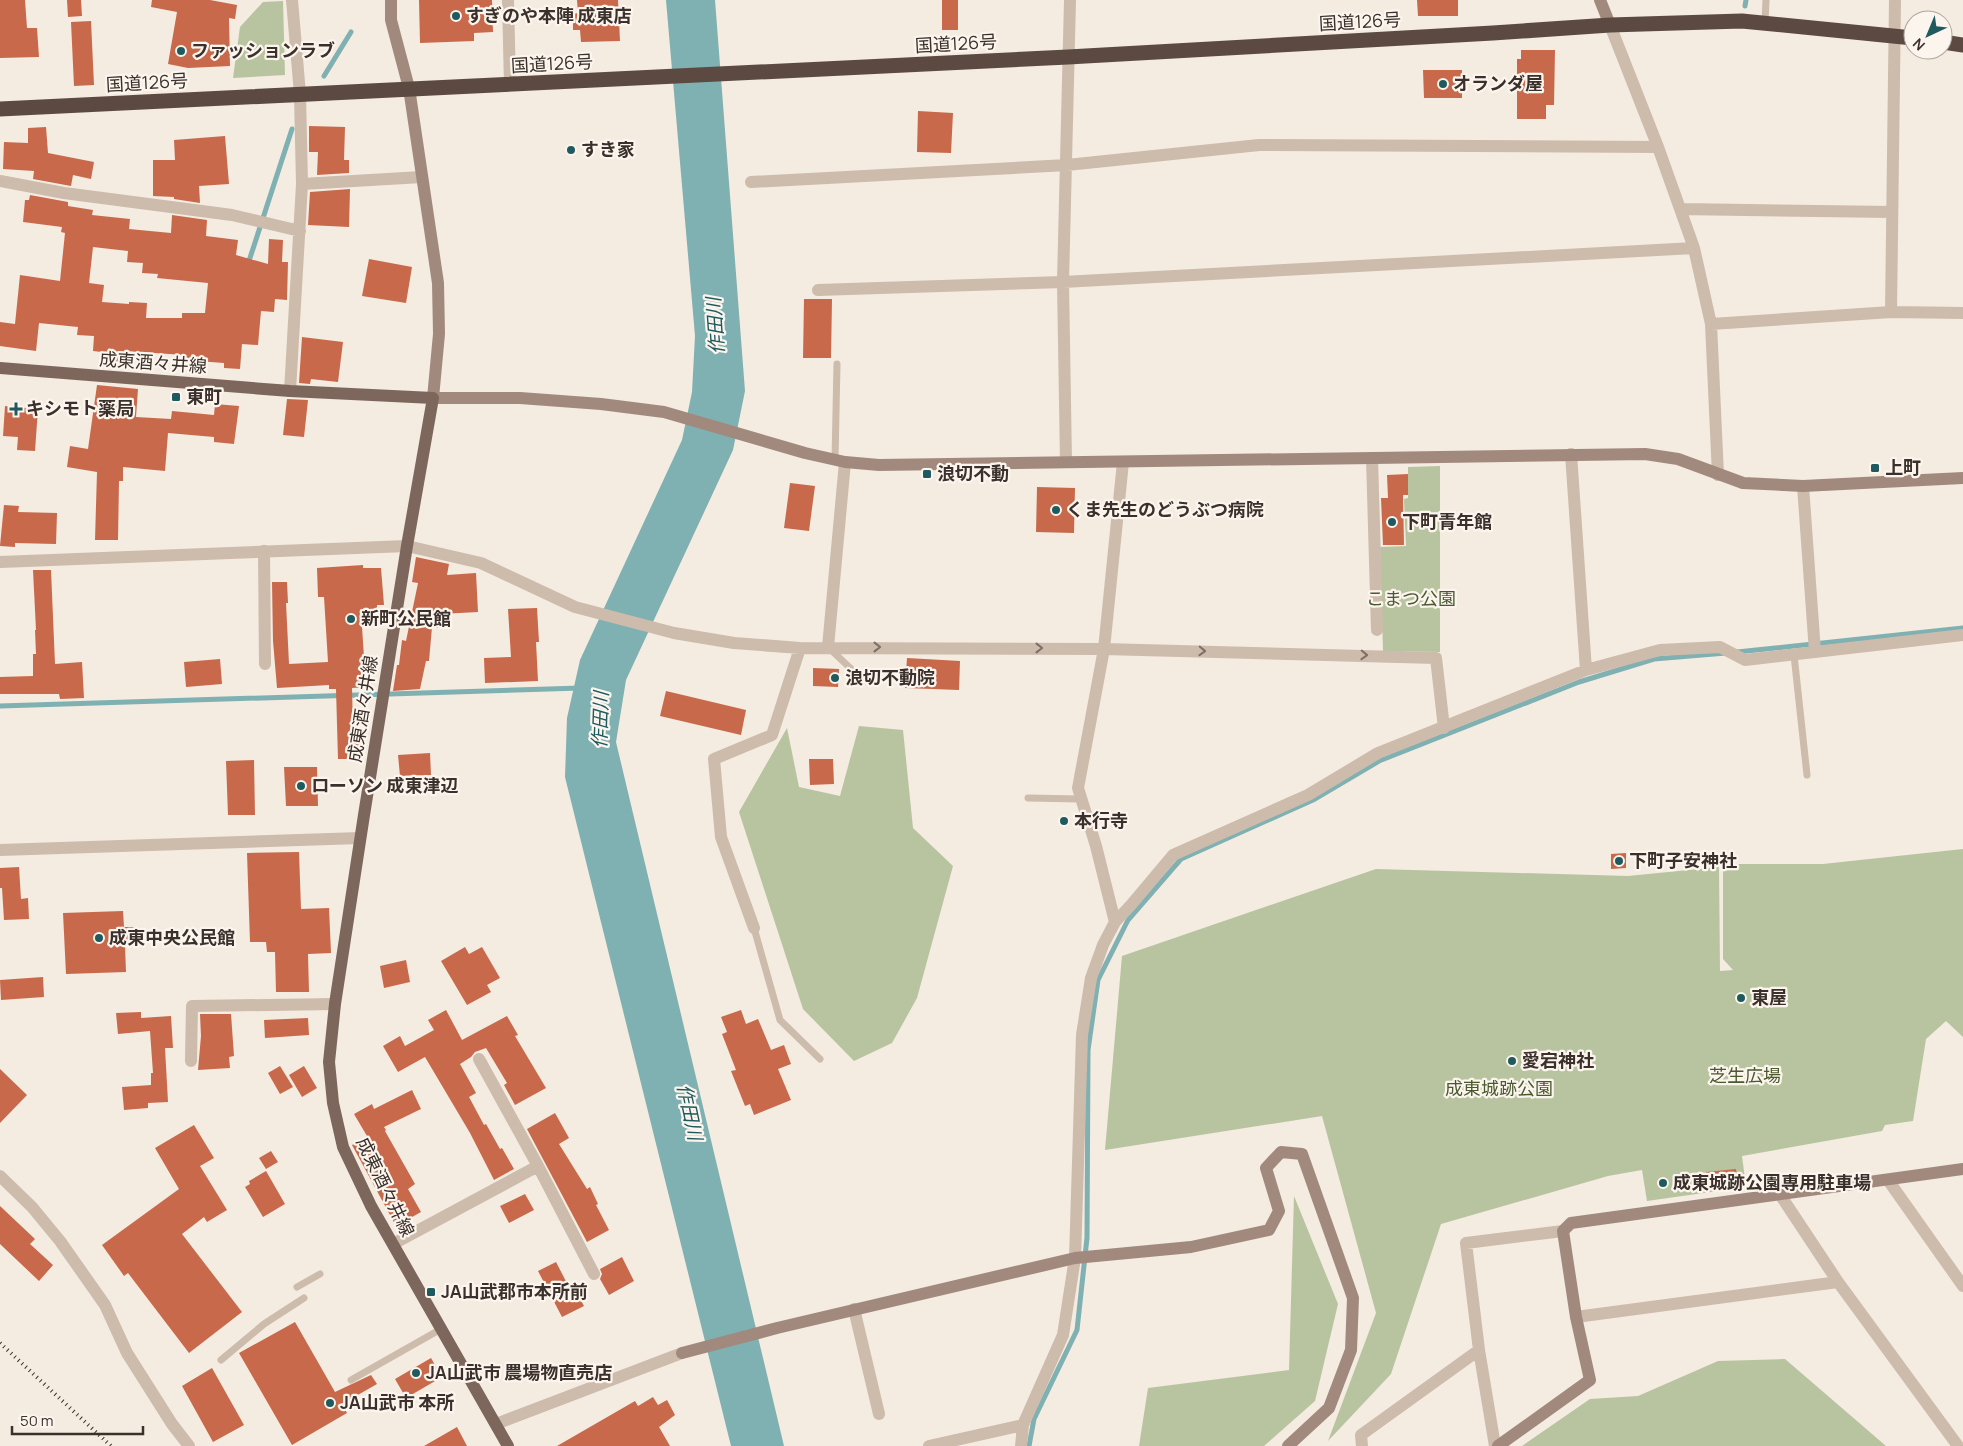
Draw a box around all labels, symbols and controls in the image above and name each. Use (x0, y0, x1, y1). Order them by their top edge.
place label: すぎのや本陣 成東店 (466, 3, 632, 27)
street label: 国道126号 (1318, 7, 1402, 35)
marker: すぎのや本陣 成東店 (450, 10, 462, 22)
north arrow (1903, 10, 1953, 60)
street label: 国道126号 (914, 29, 998, 57)
text: N (1908, 34, 1929, 55)
place label: ファッションラブ (191, 38, 335, 62)
marker: ファッションラブ (175, 45, 187, 57)
street label: 国道126号 (510, 49, 594, 77)
street label: 国道126号 (105, 68, 189, 96)
place label: オランダ屋 (1453, 71, 1543, 95)
marker: オランダ屋 (1437, 78, 1449, 90)
place label: すき家 (581, 137, 635, 161)
marker: すき家 (565, 144, 577, 156)
water label: 作田川 (700, 295, 730, 355)
street label: 成東酒々井線 (98, 346, 208, 378)
place label: 東町 (186, 384, 222, 408)
marker: 東町 (170, 391, 182, 403)
place label: キシモト薬局 (26, 396, 134, 420)
marker: キシモト薬局 (10, 403, 22, 415)
place label: 上町 (1885, 455, 1921, 479)
place label: 浪切不動 (937, 461, 1009, 485)
marker: 上町 (1869, 462, 1881, 474)
marker: 浪切不動 (921, 468, 933, 480)
place label: くま先生のどうぶつ病院 (1066, 497, 1264, 521)
marker: くま先生のどうぶつ病院 (1050, 504, 1062, 516)
place label: 下町青年館 (1402, 509, 1492, 533)
marker: 下町青年館 (1386, 516, 1398, 528)
park label: こまつ公園 (1366, 586, 1456, 610)
place label: 新町公民館 (361, 606, 451, 630)
marker: 新町公民館 (345, 613, 357, 625)
one-way arrow (874, 642, 881, 652)
one-way arrow (1036, 643, 1044, 653)
one-way arrow (1198, 646, 1206, 656)
one-way arrow (1361, 650, 1369, 661)
street label: 成東酒々井線 (342, 654, 382, 764)
place label: 浪切不動院 (845, 665, 935, 689)
marker: 浪切不動院 (829, 672, 841, 684)
water label: 作田川 (586, 689, 614, 749)
place label: ローソン 成東津辺 (311, 773, 459, 797)
marker: ローソン 成東津辺 (295, 780, 307, 792)
place label: 本行寺 (1074, 808, 1128, 832)
marker: 本行寺 (1058, 815, 1070, 827)
place label: 下町子安神社 (1629, 848, 1737, 872)
marker: 下町子安神社 (1613, 855, 1625, 867)
place label: 成東中央公民館 (109, 925, 235, 949)
marker: 成東中央公民館 (93, 932, 105, 944)
place label: 東屋 (1751, 985, 1787, 1009)
marker: 東屋 (1735, 992, 1747, 1004)
place label: 愛宕神社 (1522, 1048, 1594, 1072)
marker: 愛宕神社 (1506, 1055, 1518, 1067)
park label: 芝生広場 (1709, 1063, 1781, 1087)
park label: 成東城跡公園 (1445, 1076, 1553, 1100)
water label: 作田川 (671, 1081, 709, 1145)
street label: 成東酒々井線 (351, 1133, 420, 1240)
place label: 成東城跡公園専用駐車場 (1673, 1170, 1871, 1194)
marker: 成東城跡公園専用駐車場 (1657, 1177, 1669, 1189)
place label: JA山武郡市本所前 (441, 1279, 588, 1303)
marker: JA山武郡市本所前 (425, 1286, 437, 1298)
place label: JA山武市 農場物直売店 (426, 1360, 612, 1384)
marker: JA山武市 農場物直売店 (410, 1367, 422, 1379)
place label: JA山武市 本所 (340, 1390, 454, 1414)
marker: JA山武市 本所 (324, 1397, 336, 1409)
scale bar (12, 1404, 144, 1436)
text: 50 m (20, 1410, 54, 1431)

